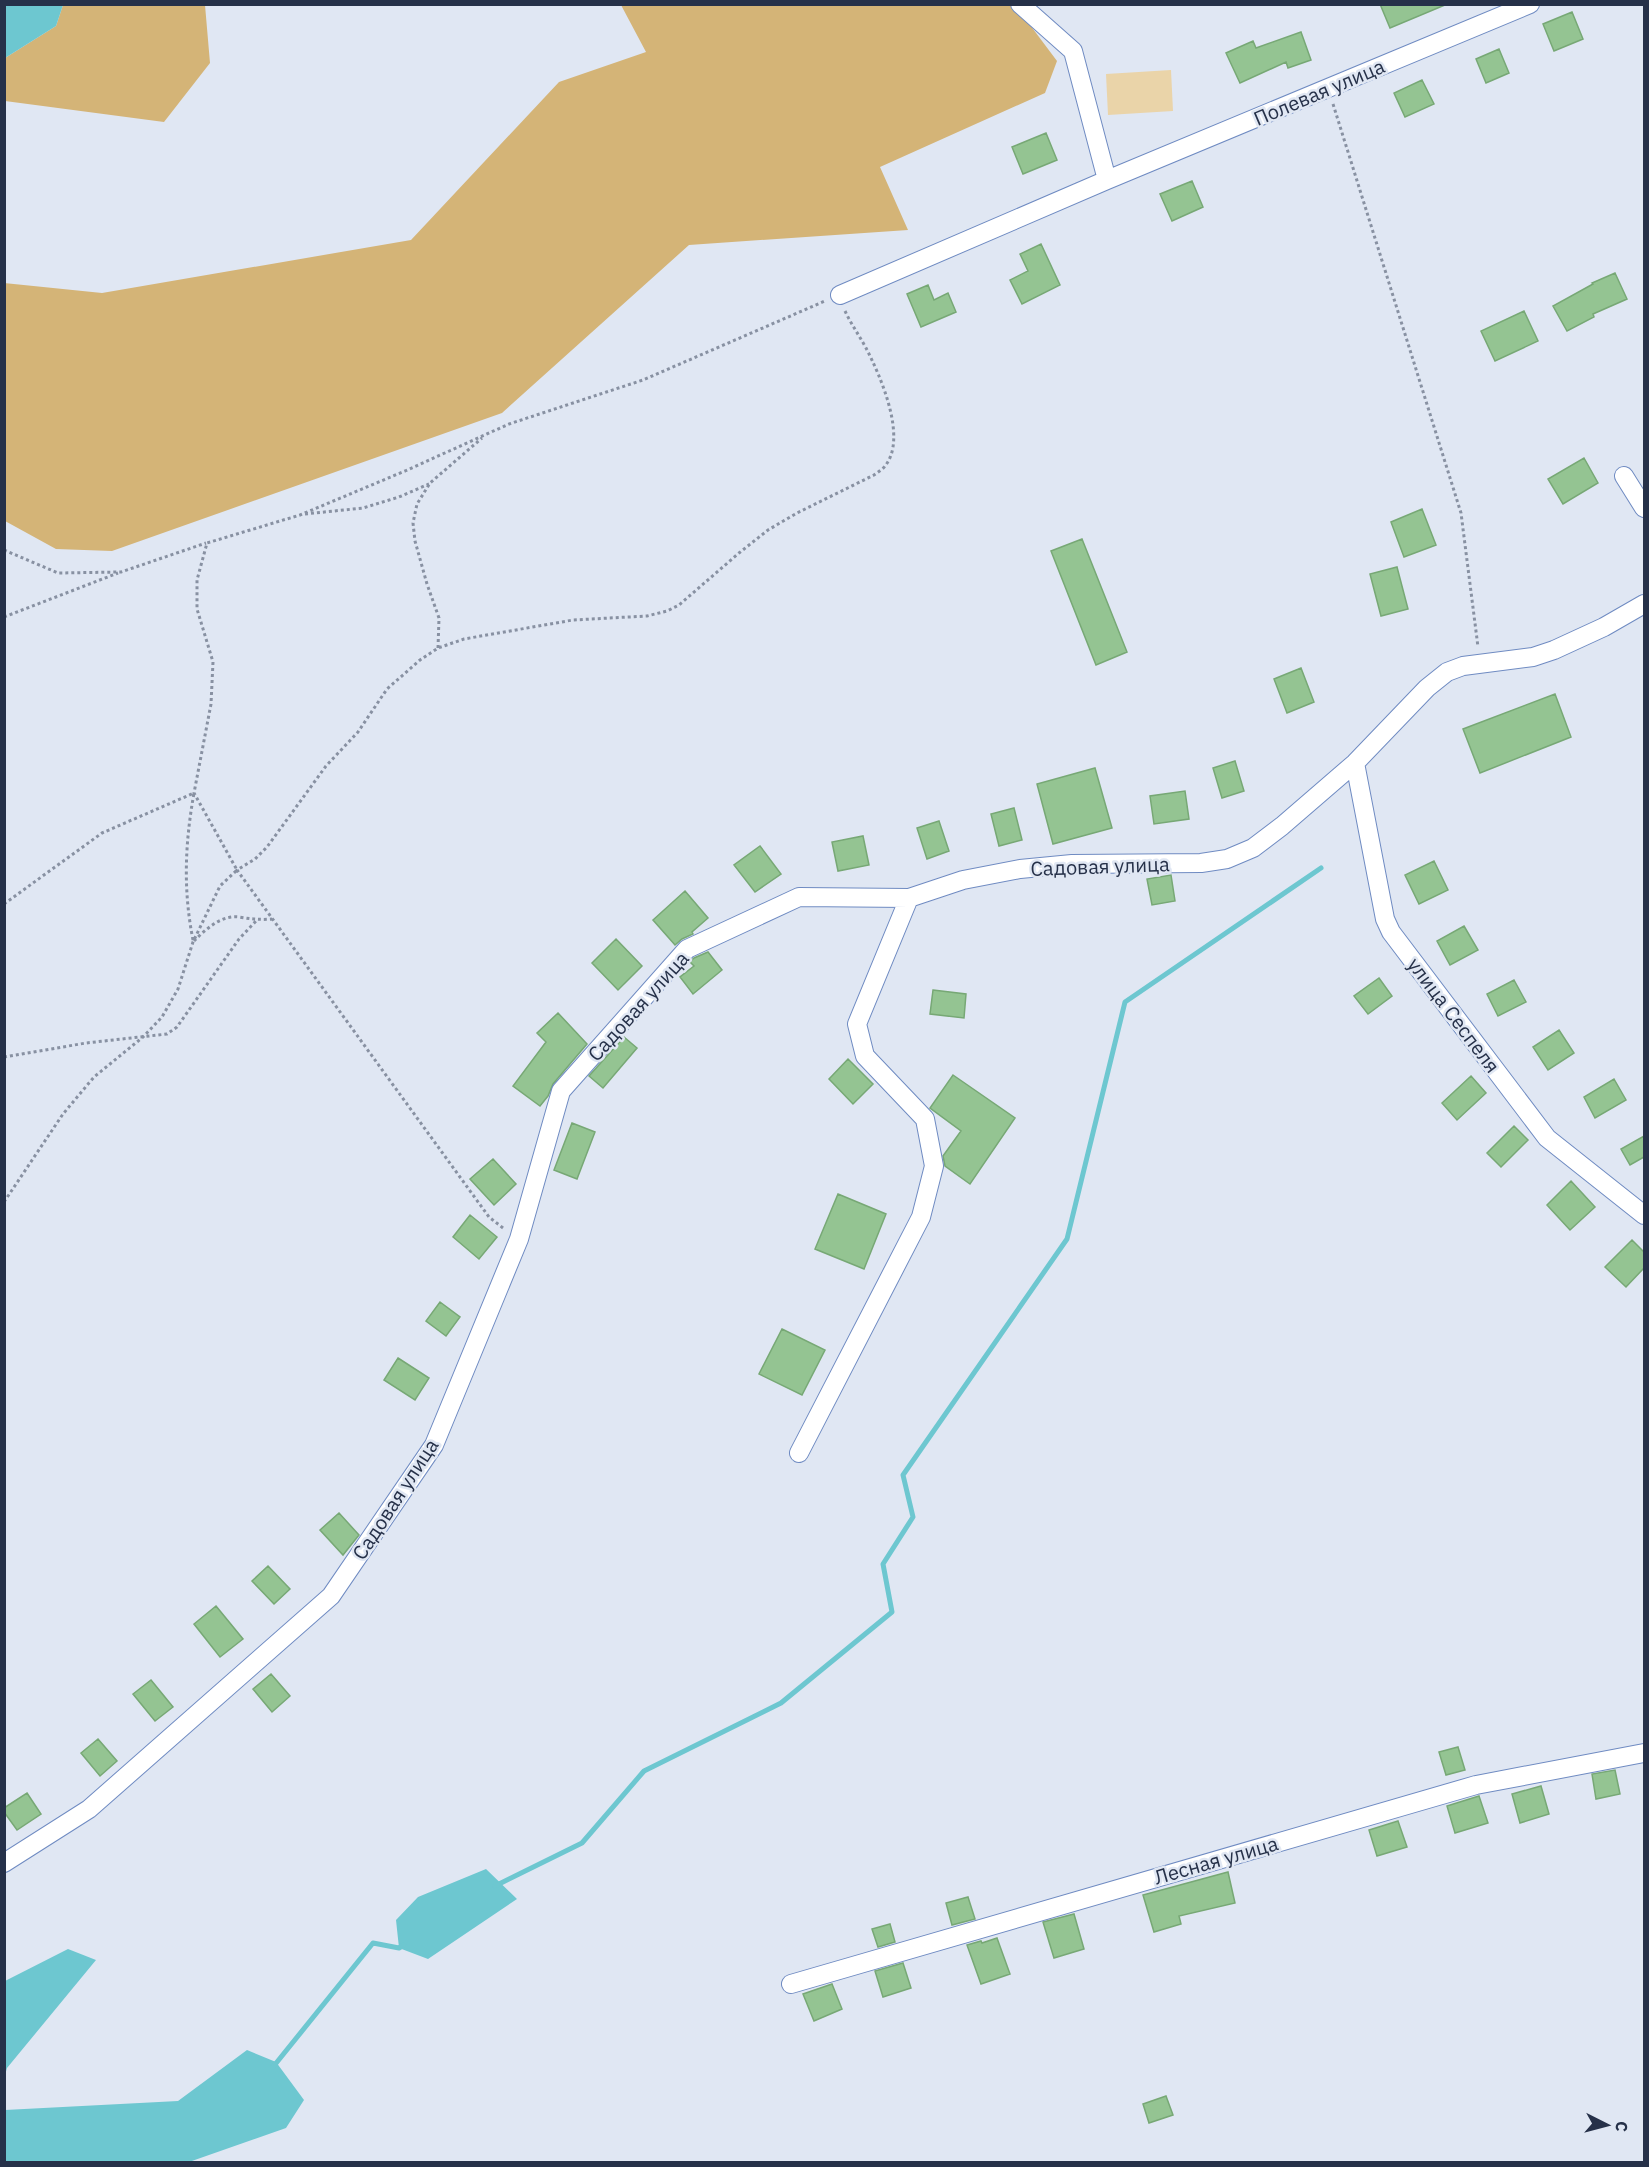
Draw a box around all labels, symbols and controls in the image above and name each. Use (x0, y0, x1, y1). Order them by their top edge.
street label: Полевая улица (1249, 52, 1389, 132)
street label: Садовая улица (1030, 850, 1170, 882)
street label: Садовая улица (581, 945, 695, 1067)
street label: улица Сеспеля (1402, 952, 1506, 1078)
street label: Садовая улица (346, 1433, 444, 1565)
street label: Лесная улица (1151, 1829, 1282, 1891)
north arrow (1577, 2095, 1637, 2155)
text: С (1611, 2120, 1632, 2133)

